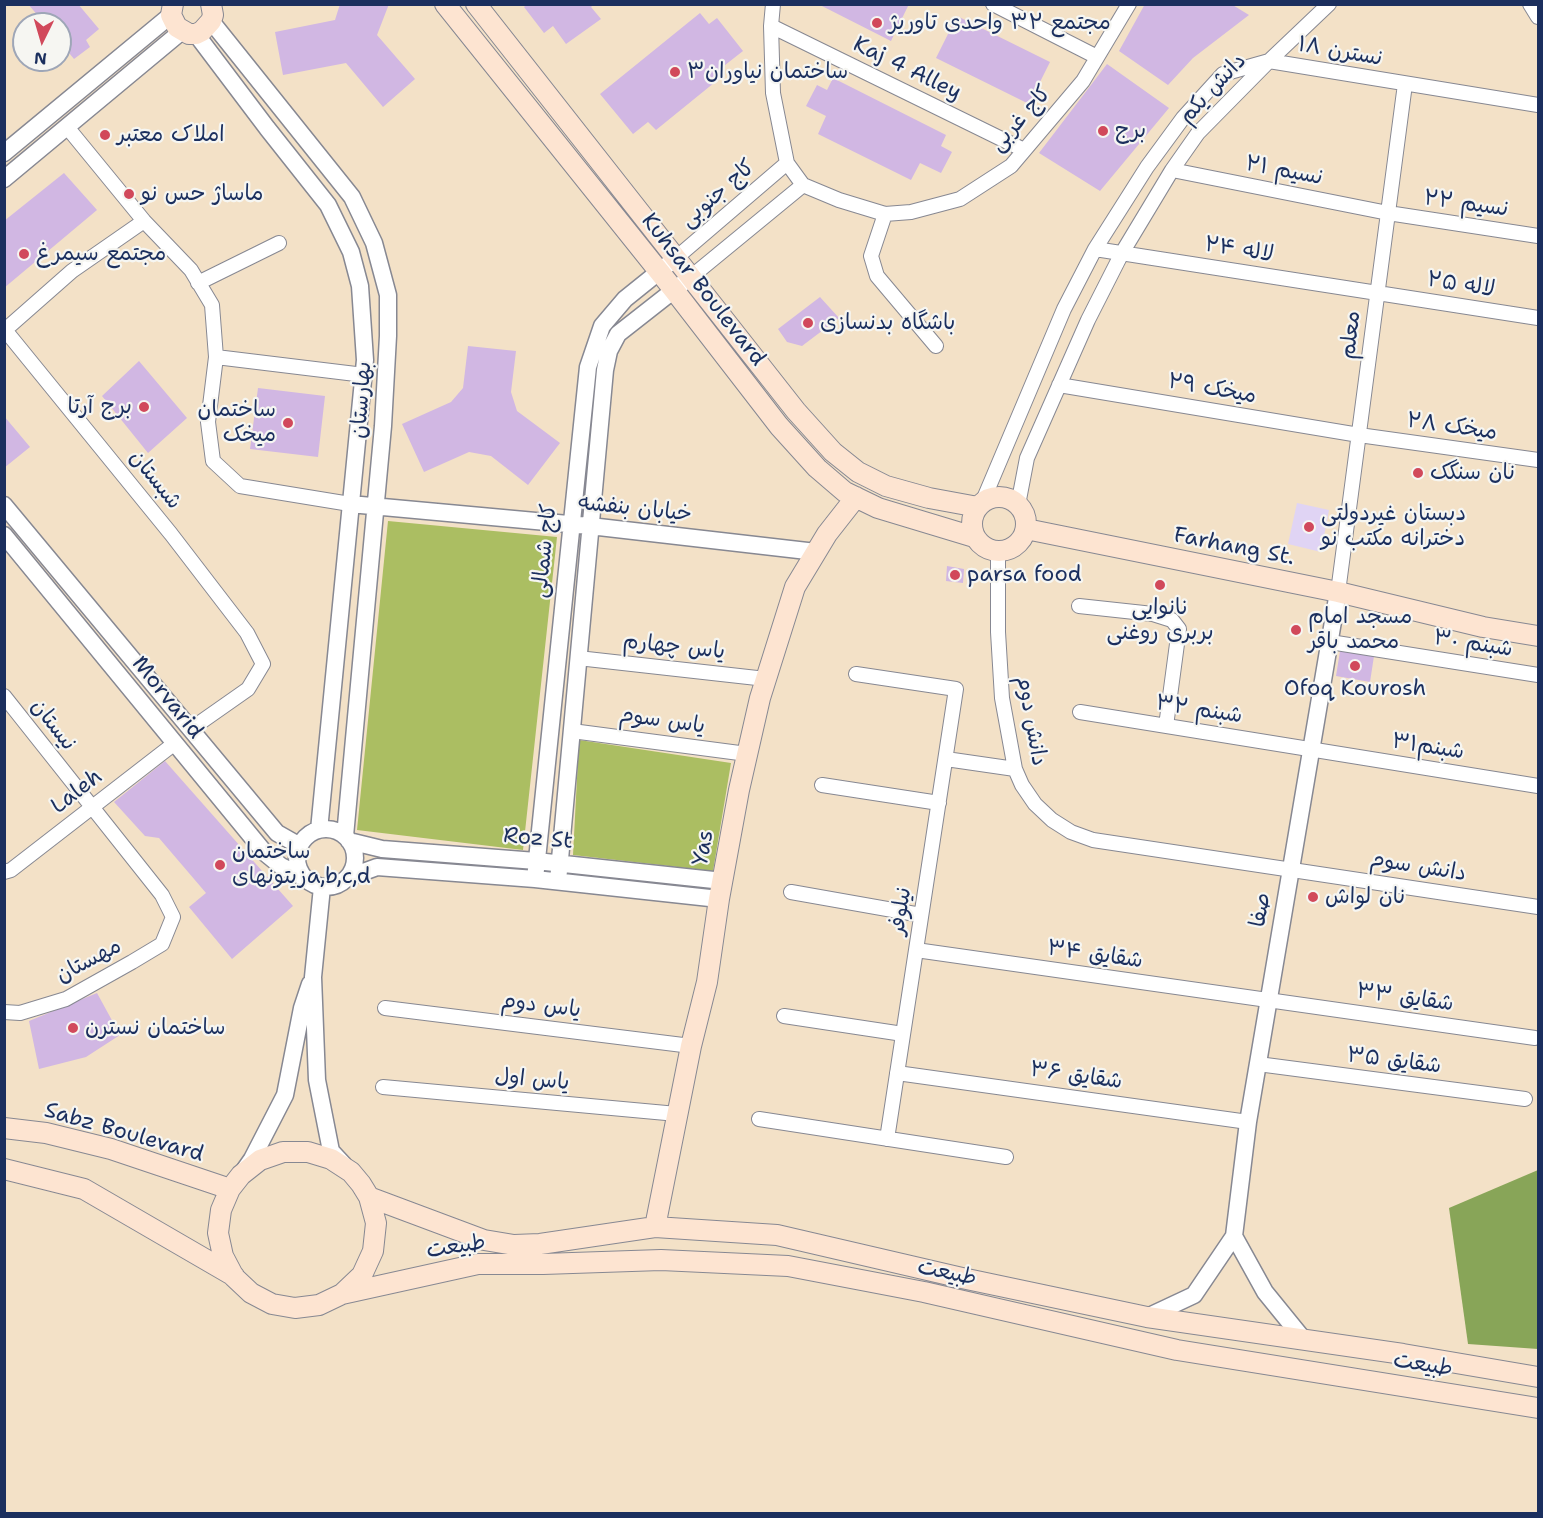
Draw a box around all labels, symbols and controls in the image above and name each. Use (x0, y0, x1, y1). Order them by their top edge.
place label: مجتمع ۳۲ واحدی تاوریژ (889, 10, 1111, 36)
north arrow (12, 12, 72, 72)
marker: مجتمع ۳۲ واحدی تاوریژ (870, 16, 884, 30)
street label: Kaj 4 Alley (849, 31, 965, 107)
street label: نسترن ۱۸ (1296, 32, 1384, 72)
text: N (33, 47, 48, 69)
street label: دانش یکم (1174, 48, 1252, 130)
place label: ساختمان نیاوران۳ (687, 59, 848, 85)
marker: ساختمان نیاوران۳ (668, 65, 682, 79)
street label: کاج غربی (985, 81, 1057, 157)
place label: برج (1115, 118, 1146, 144)
place label: املاک معتبر (117, 122, 225, 148)
marker: برج (1096, 124, 1110, 138)
marker: املاک معتبر (98, 128, 112, 142)
street label: نسیم ۲۱ (1243, 151, 1325, 191)
street label: کاج جنوبی (675, 154, 761, 234)
place label: ماساژ حس نو (141, 181, 263, 207)
street label: نسیم ۲۲ (1422, 185, 1510, 223)
marker: ماساژ حس نو (122, 187, 136, 201)
street label: Kuhsar Boulevard (635, 208, 771, 372)
street label: لاله ۲۴ (1202, 232, 1276, 268)
place label: مجتمع سیمرغ (36, 241, 166, 267)
marker: مجتمع سیمرغ (17, 247, 31, 261)
street label: لاله ۲۵ (1425, 267, 1497, 303)
street label: معلم (1335, 309, 1367, 361)
place label: باشگاه بدنسازی (820, 310, 955, 336)
marker: باشگاه بدنسازی (801, 316, 815, 330)
street label: بهارستان (346, 361, 378, 439)
street label: میخک ۲۹ (1166, 368, 1258, 410)
place label: برج آرتا (68, 394, 132, 420)
place label: ساختمان میخک (198, 397, 276, 448)
marker: برج آرتا (137, 400, 151, 414)
street label: میخک ۲۸ (1405, 408, 1499, 446)
marker: ساختمان میخک (281, 416, 295, 430)
street label: شبستان (123, 445, 187, 515)
place label: نان سنگک (1430, 460, 1515, 486)
marker: نان سنگک (1411, 466, 1425, 480)
street label: خیابان بنفشه (577, 490, 693, 528)
place label: دبستان غیردولتی دخترانه مکتب نو (1321, 501, 1466, 552)
street label: کاج شمالی (527, 503, 563, 599)
marker: دبستان غیردولتی دخترانه مکتب نو (1302, 520, 1316, 534)
street label: Farhang St. (1171, 522, 1297, 572)
place label: parsa food (967, 562, 1082, 588)
marker: parsa food (948, 568, 962, 582)
marker: نانوایی بربری روغنی (1153, 578, 1167, 592)
place label: نانوایی بربری روغنی (1106, 595, 1214, 646)
place label: مسجد امام محمد باقر (1308, 604, 1412, 656)
marker: مسجد امام محمد باقر (1289, 623, 1303, 637)
street label: شبنم ۳۰ (1432, 625, 1514, 663)
street label: یاس چهارم (622, 629, 726, 665)
street label: Morvarid (126, 651, 208, 745)
marker: Ofoq Kourosh (1348, 659, 1362, 673)
street label: دانش دوم (1010, 674, 1052, 768)
place label: Ofoq Kourosh (1284, 676, 1426, 702)
street label: شبنم ۳۲ (1154, 690, 1244, 730)
street label: نیستان (25, 694, 81, 756)
street label: یاس سوم (617, 702, 707, 740)
street label: شبنم۳۱ (1390, 728, 1466, 766)
street label: Laleh (46, 764, 108, 820)
street label: Roz St (502, 823, 574, 855)
street label: Yas (688, 828, 720, 868)
place label: ساختمان زیتونهایa,b,c,d (232, 839, 371, 890)
street label: دانش سوم (1368, 846, 1468, 888)
marker: ساختمان زیتونهایa,b,c,d (213, 858, 227, 872)
place label: نان لواش (1325, 884, 1405, 910)
street label: نیلوفر (884, 885, 918, 937)
marker: نان لواش (1306, 890, 1320, 904)
street label: صفا (1245, 891, 1277, 929)
street label: مهستان (52, 933, 126, 989)
street label: شقایق ۳۴ (1046, 935, 1144, 975)
street label: شقایق ۳۳ (1355, 978, 1455, 1018)
street label: یاس دوم (499, 988, 583, 1024)
place label: ساختمان نسترن (85, 1015, 226, 1041)
marker: ساختمان نسترن (66, 1021, 80, 1035)
street label: شقایق ۳۵ (1345, 1042, 1443, 1080)
street label: شقایق ۳۶ (1028, 1056, 1124, 1096)
street label: یاس اول (494, 1064, 570, 1096)
street label: Sabz Boulevard (41, 1098, 207, 1168)
street label: طبیعت (424, 1229, 488, 1265)
street label: طبیعت (915, 1254, 979, 1292)
street label: طبیعت (1391, 1347, 1455, 1383)

